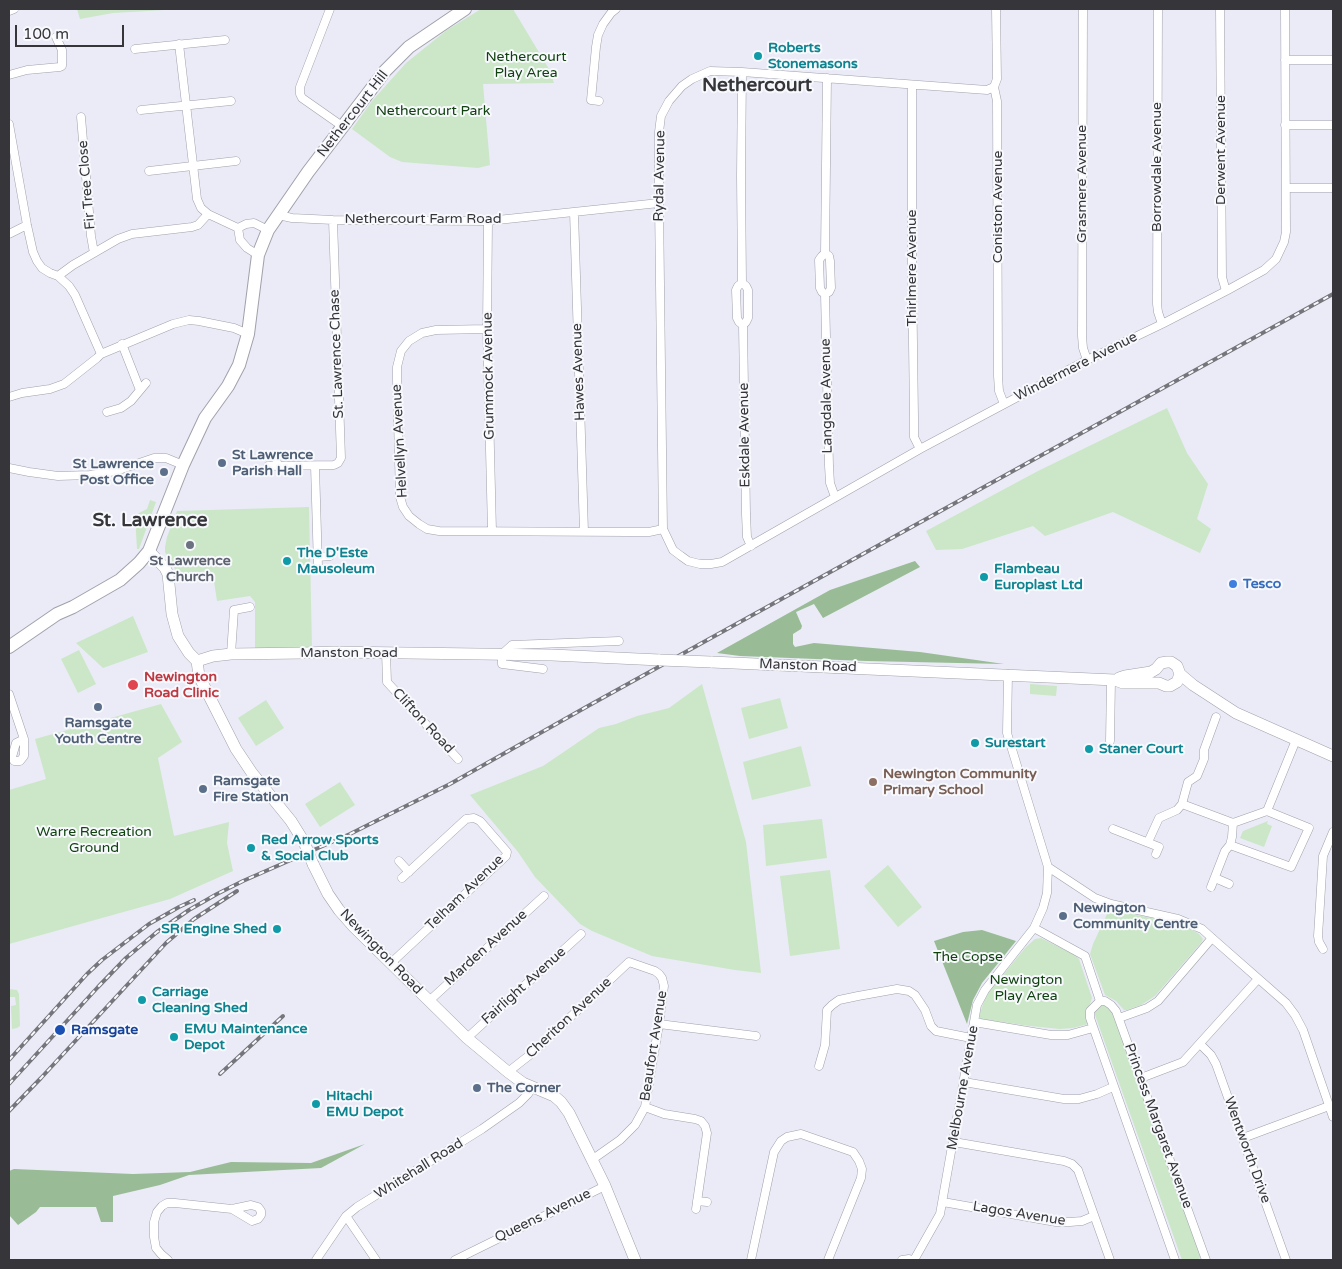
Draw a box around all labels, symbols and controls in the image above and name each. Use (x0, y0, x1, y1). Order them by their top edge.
scale bar (18, 15, 126, 47)
text: 100 m (23, 25, 69, 43)
place label: Roberts Stonemasons (768, 40, 858, 72)
park label: Nethercourt Play Area (485, 49, 567, 82)
marker: Roberts Stonemasons (752, 50, 764, 62)
street label: Nethercourt Hill (314, 67, 392, 161)
district label: Nethercourt (702, 75, 812, 97)
street label: Derwent Avenue (1213, 95, 1229, 205)
street label: Borrowdale Avenue (1149, 102, 1165, 232)
park label: Nethercourt Park (376, 103, 490, 119)
street label: Grasmere Avenue (1074, 125, 1090, 243)
street label: Rydal Avenue (651, 130, 669, 222)
street label: Fir Tree Close (75, 140, 99, 230)
street label: Coniston Avenue (990, 151, 1006, 263)
street label: Thirlmere Avenue (904, 210, 920, 326)
street label: Nethercourt Farm Road (344, 211, 502, 227)
street label: St. Lawrence Chase (326, 289, 348, 419)
street label: Grummock Avenue (479, 312, 499, 440)
street label: Hawes Avenue (569, 323, 589, 421)
street label: Windermere Avenue (1012, 329, 1140, 405)
street label: Langdale Avenue (818, 338, 836, 454)
street label: Eskdale Avenue (736, 382, 754, 488)
street label: Helvellyn Avenue (389, 384, 411, 498)
place label: St Lawrence Parish Hall (232, 447, 313, 480)
place label: St Lawrence Post Office (73, 456, 154, 488)
marker: St Lawrence Parish Hall (216, 457, 228, 469)
marker: St Lawrence Post Office (158, 466, 170, 478)
district label: St. Lawrence (92, 510, 208, 532)
marker: St Lawrence Church (184, 539, 196, 551)
place label: The D'Este Mausoleum (297, 545, 375, 578)
place label: St Lawrence Church (149, 553, 231, 586)
marker: The D'Este Mausoleum (281, 555, 293, 567)
place label: Flambeau Europlast Ltd (994, 561, 1083, 594)
marker: Flambeau Europlast Ltd (978, 571, 990, 583)
place label: Tesco (1243, 576, 1281, 592)
marker: Tesco (1227, 578, 1239, 590)
street label: Manston Road (300, 645, 398, 661)
street label: Manston Road (759, 656, 857, 676)
place label: Newington Road Clinic (144, 669, 219, 702)
marker: Newington Road Clinic (126, 678, 140, 692)
street label: Clifton Road (389, 685, 457, 757)
marker: Ramsgate Youth Centre (92, 701, 104, 713)
place label: Ramsgate Youth Centre (55, 715, 141, 748)
place label: Surestart (985, 735, 1046, 751)
marker: Surestart (969, 737, 981, 749)
place label: Staner Court (1099, 741, 1183, 757)
marker: Staner Court (1083, 743, 1095, 755)
place label: Newington Community Primary School (883, 766, 1037, 799)
place label: Ramsgate Fire Station (213, 773, 289, 806)
marker: Newington Community Primary School (867, 776, 879, 788)
marker: Ramsgate Fire Station (197, 783, 209, 795)
park label: Warre Recreation Ground (36, 824, 152, 856)
place label: Red Arrow Sports & Social Club (261, 832, 379, 864)
marker: Red Arrow Sports & Social Club (245, 842, 257, 854)
street label: Telham Avenue (422, 852, 508, 934)
place label: Newington Community Centre (1073, 900, 1198, 932)
street label: Newington Road (336, 906, 426, 998)
street label: Marden Avenue (441, 906, 531, 990)
marker: Newington Community Centre (1057, 910, 1069, 922)
place label: SR Engine Shed (161, 921, 267, 937)
marker: SR Engine Shed (271, 923, 283, 935)
street label: Fairlight Avenue (478, 944, 570, 1028)
park label: The Copse (933, 949, 1003, 965)
park label: Newington Play Area (989, 972, 1063, 1004)
street label: Cheriton Avenue (523, 974, 615, 1062)
place label: Carriage Cleaning Shed (152, 984, 248, 1016)
street label: Beaufort Avenue (637, 989, 671, 1103)
marker: Carriage Cleaning Shed (136, 994, 148, 1006)
place label: EMU Maintenance Depot (184, 1021, 307, 1054)
place label: Ramsgate (71, 1022, 138, 1038)
marker: Ramsgate (53, 1023, 67, 1037)
street label: Melbourne Avenue (944, 1024, 982, 1152)
marker: EMU Maintenance Depot (168, 1031, 180, 1043)
street label: Princess Margaret Avenue (1120, 1041, 1196, 1211)
place label: The Corner (487, 1080, 561, 1096)
marker: The Corner (471, 1082, 483, 1094)
place label: Hitachi EMU Depot (326, 1088, 404, 1120)
street label: Wentworth Drive (1220, 1095, 1274, 1205)
marker: Hitachi EMU Depot (310, 1098, 322, 1110)
street label: Whitehall Road (371, 1135, 467, 1203)
street label: Queens Avenue (492, 1186, 594, 1246)
street label: Lagos Avenue (971, 1198, 1067, 1230)

